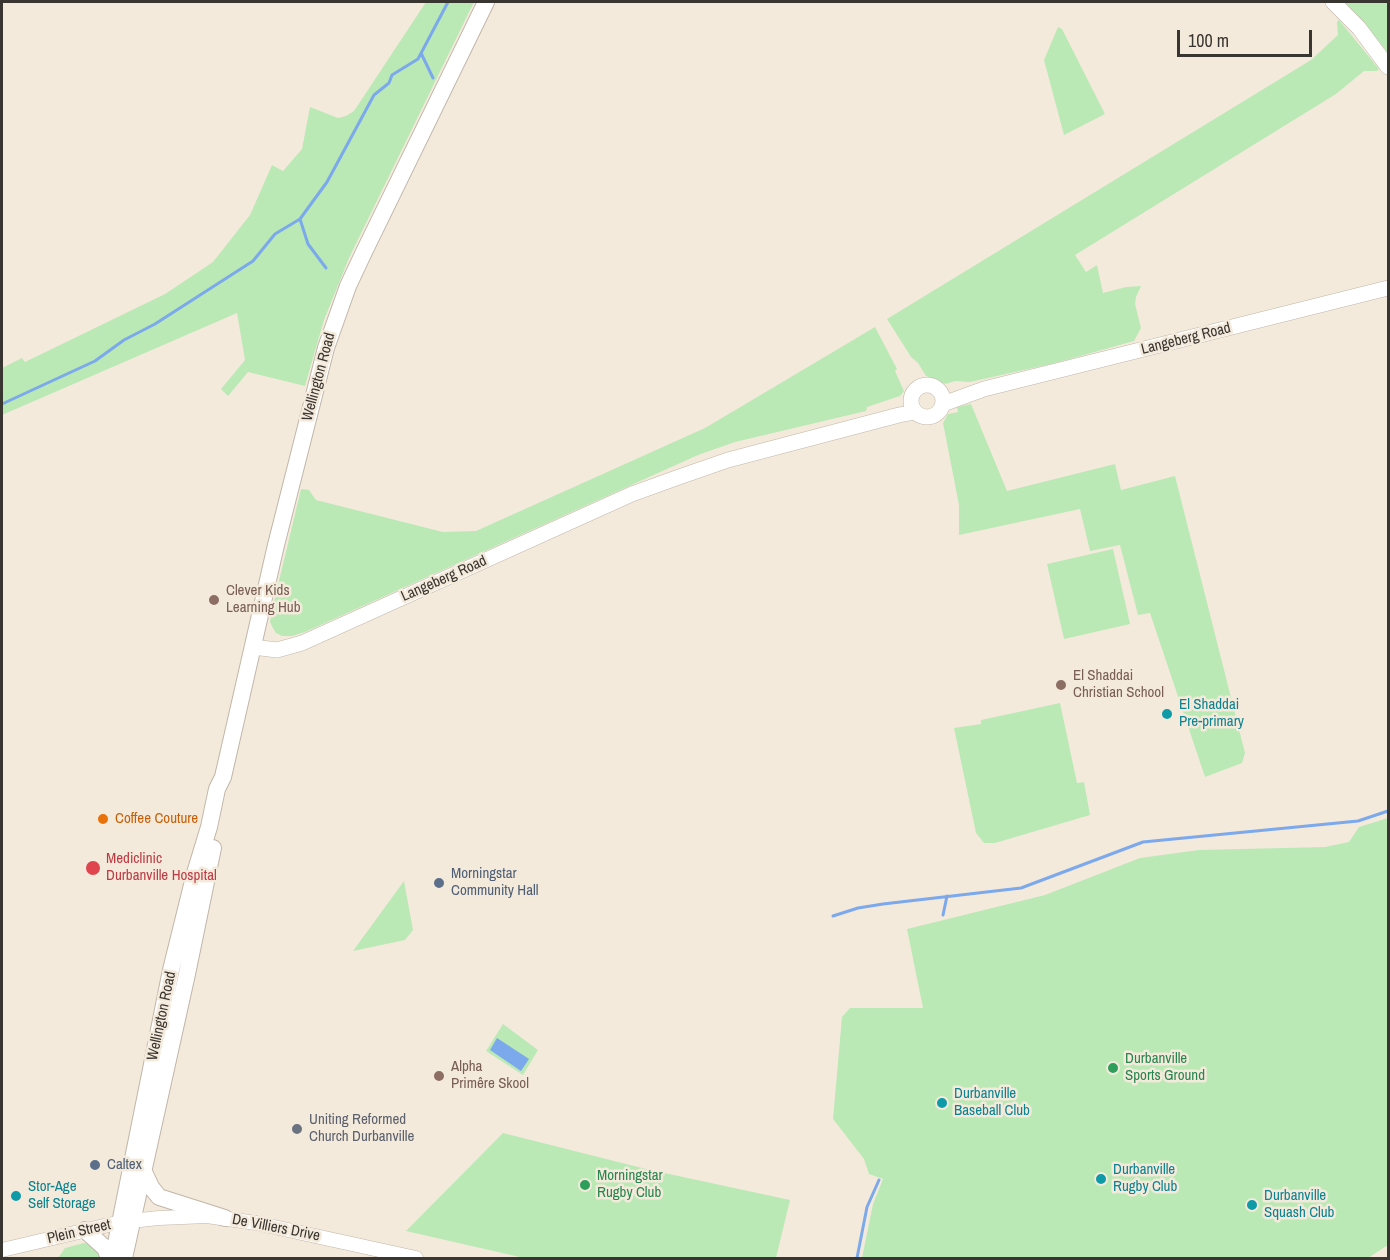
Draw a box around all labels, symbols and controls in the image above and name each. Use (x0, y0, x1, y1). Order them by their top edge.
scale bar (1180, 18, 1315, 56)
text: 100 m (1188, 28, 1229, 53)
street label: Langeberg Road (1139, 319, 1233, 359)
street label: Wellington Road (299, 331, 339, 423)
street label: Langeberg Road (398, 552, 490, 606)
place label: Clever Kids Learning Hub (226, 582, 301, 617)
marker: Clever Kids Learning Hub (207, 593, 221, 607)
place label: El Shaddai Christian School (1073, 667, 1164, 702)
marker: El Shaddai Christian School (1054, 678, 1068, 692)
place label: El Shaddai Pre-primary (1179, 696, 1244, 731)
marker: El Shaddai Pre-primary (1160, 707, 1174, 721)
place label: Coffee Couture (115, 810, 198, 828)
marker: Coffee Couture (96, 812, 110, 826)
place label: Mediclinic Durbanville Hospital (106, 850, 217, 885)
marker: Mediclinic Durbanville Hospital (84, 859, 102, 877)
place label: Morningstar Community Hall (451, 865, 538, 900)
marker: Morningstar Community Hall (432, 876, 446, 890)
street label: Wellington Road (144, 970, 180, 1062)
place label: Durbanville Sports Ground (1125, 1050, 1205, 1085)
place label: Alpha Primêre Skool (451, 1058, 529, 1093)
marker: Durbanville Sports Ground (1106, 1061, 1120, 1075)
marker: Alpha Primêre Skool (432, 1069, 446, 1083)
place label: Durbanville Baseball Club (954, 1085, 1030, 1120)
marker: Durbanville Baseball Club (935, 1096, 949, 1110)
place label: Uniting Reformed Church Durbanville (309, 1111, 414, 1146)
marker: Uniting Reformed Church Durbanville (290, 1122, 304, 1136)
place label: Caltex (107, 1156, 142, 1174)
marker: Caltex (88, 1158, 102, 1172)
place label: Durbanville Rugby Club (1113, 1161, 1177, 1196)
place label: Morningstar Rugby Club (597, 1167, 663, 1202)
marker: Durbanville Rugby Club (1094, 1172, 1108, 1186)
place label: Stor-Age Self Storage (28, 1178, 96, 1213)
marker: Morningstar Rugby Club (578, 1178, 592, 1192)
place label: Durbanville Squash Club (1264, 1187, 1334, 1222)
marker: Stor-Age Self Storage (9, 1189, 23, 1203)
marker: Durbanville Squash Club (1245, 1198, 1259, 1212)
street label: De Villiers Drive (230, 1211, 322, 1245)
street label: Plein Street (46, 1216, 112, 1248)

